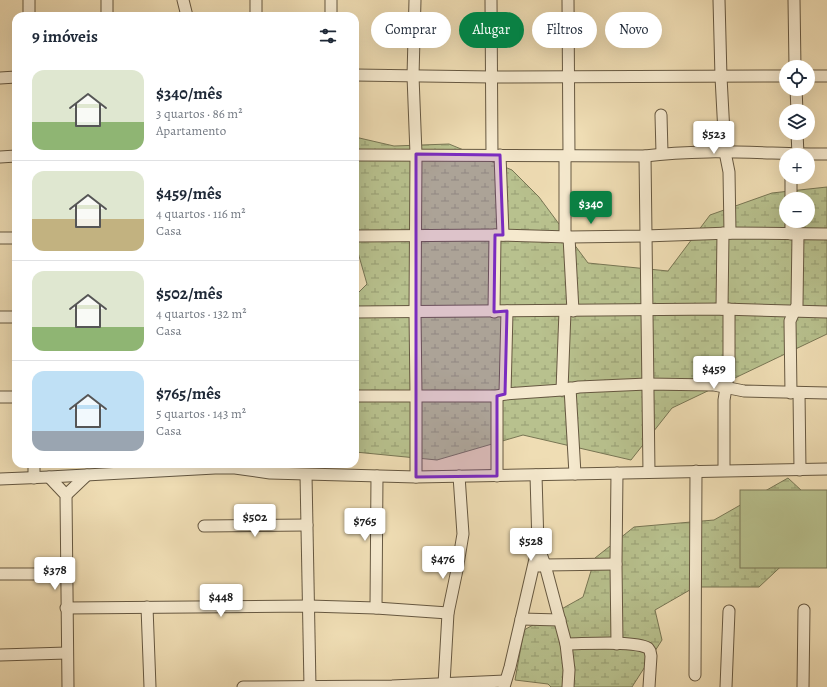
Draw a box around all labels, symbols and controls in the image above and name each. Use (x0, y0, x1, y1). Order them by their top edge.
chip: Comprar (371, 12, 451, 48)
chip: Alugar (459, 12, 524, 48)
chip: Filtros (532, 12, 597, 48)
chip: Novo (605, 12, 662, 48)
text: 9 imóveis (32, 25, 98, 48)
icon: filters (317, 25, 339, 47)
map controls (779, 60, 815, 228)
button: locate (779, 60, 815, 96)
text: $340/mês (156, 82, 222, 105)
icon: home (64, 86, 112, 134)
button: layers (779, 104, 815, 140)
text: 3 quartos · 86 m² (156, 105, 242, 122)
pin: $523 (690, 121, 738, 155)
text: Apartamento (156, 122, 226, 139)
text: $523 (702, 125, 726, 142)
button: + (779, 148, 815, 184)
text: $459/mês (156, 182, 222, 205)
icon: home (64, 187, 112, 235)
pin: $340 (567, 191, 615, 225)
button: − (779, 192, 815, 228)
text: $340 (579, 195, 603, 212)
text: 4 quartos · 116 m² (156, 205, 246, 222)
text: Casa (156, 222, 181, 239)
text: $502/mês (156, 282, 223, 305)
icon: home (64, 287, 112, 335)
text: 4 quartos · 132 m² (156, 305, 247, 322)
text: Casa (156, 322, 181, 339)
pin: $459 (690, 356, 738, 390)
text: $459 (702, 360, 726, 377)
text: $765/mês (156, 382, 221, 405)
icon: home (64, 387, 112, 435)
text: 5 quartos · 143 m² (156, 405, 246, 422)
text: Casa (156, 422, 181, 439)
pin: $502 (231, 504, 279, 538)
text: $502 (243, 508, 267, 525)
pin: $765 (341, 508, 389, 542)
text: $765 (353, 512, 377, 529)
pin: $528 (507, 528, 555, 562)
text: $528 (519, 532, 543, 549)
pin: $476 (419, 546, 467, 580)
text: $476 (431, 550, 455, 567)
pin: $378 (31, 557, 79, 591)
text: $378 (43, 561, 67, 578)
pin: $448 (197, 584, 245, 618)
text: $448 (209, 588, 233, 605)

